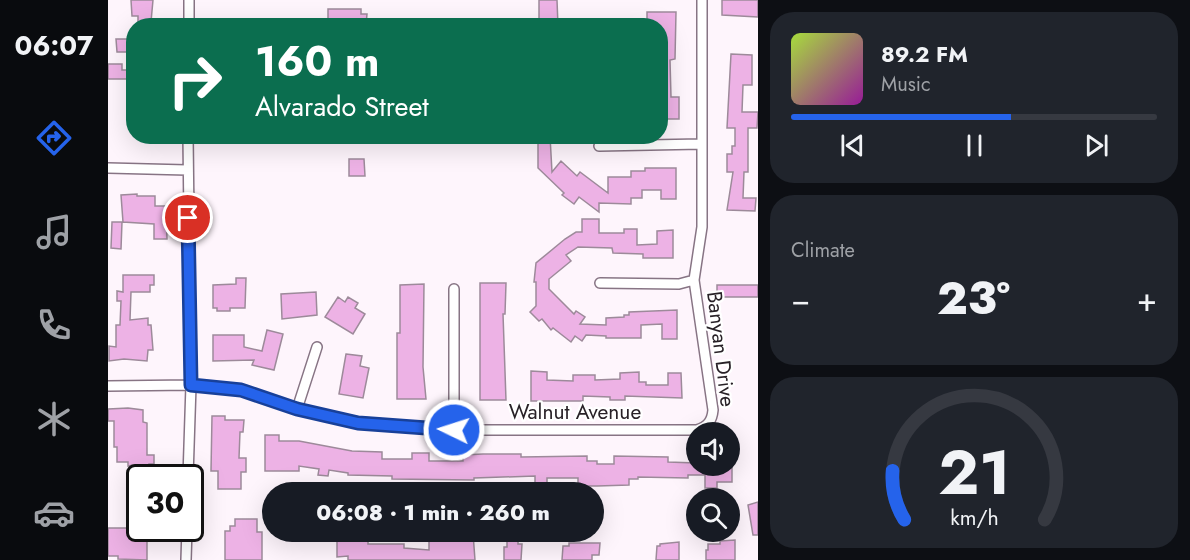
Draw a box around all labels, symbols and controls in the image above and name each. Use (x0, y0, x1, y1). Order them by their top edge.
text: 06:07 (15, 26, 93, 65)
text: 160 m (255, 31, 379, 92)
text: 89.2 FM (881, 38, 968, 70)
icon: right (156, 42, 234, 120)
text: Music (881, 70, 931, 99)
text: Alvarado Street (255, 87, 429, 126)
icon: directions (33, 117, 75, 159)
icon: previous (836, 129, 869, 162)
icon: pause (958, 129, 991, 162)
icon: next (1080, 129, 1113, 162)
pin (162, 192, 213, 243)
icon: arrive (171, 201, 204, 234)
icon: music (33, 211, 75, 253)
text: Climate (791, 236, 855, 265)
text: 23° (937, 266, 1010, 331)
text: − (791, 276, 810, 323)
text: + (1137, 276, 1157, 323)
street label: Banyan Drive (699, 290, 743, 409)
icon: phone (33, 304, 75, 346)
street label: Walnut Avenue (509, 397, 641, 427)
icon: climate (33, 398, 75, 440)
position arrow (422, 398, 486, 462)
map controls (686, 422, 740, 542)
button: sound (686, 422, 740, 476)
text: 21 (938, 427, 1010, 517)
speed limit sign: 30 (126, 464, 204, 542)
button: search (686, 488, 740, 542)
icon: car (33, 492, 75, 534)
text: 06:08 · 1 min · 260 m (316, 496, 550, 528)
text: km/h (950, 502, 998, 533)

